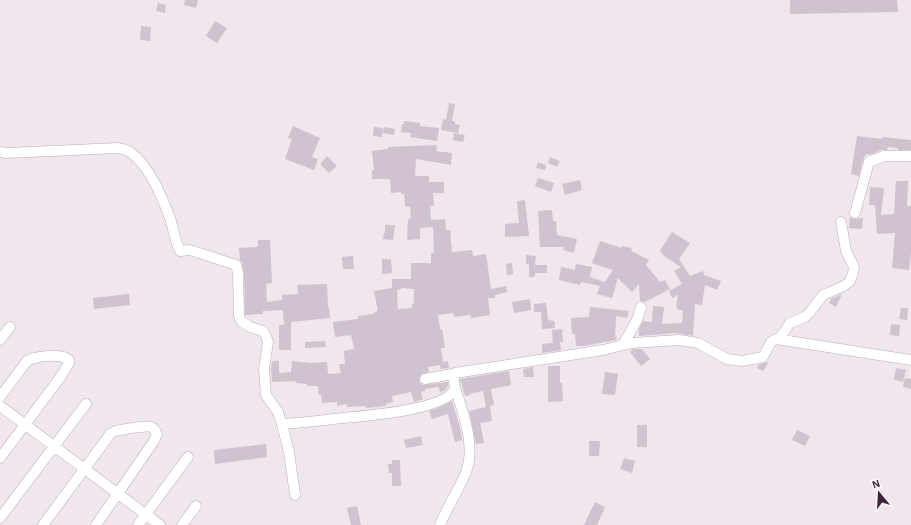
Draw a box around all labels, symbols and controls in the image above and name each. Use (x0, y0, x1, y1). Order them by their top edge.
north arrow (859, 473, 899, 513)
text: N (871, 478, 881, 490)

